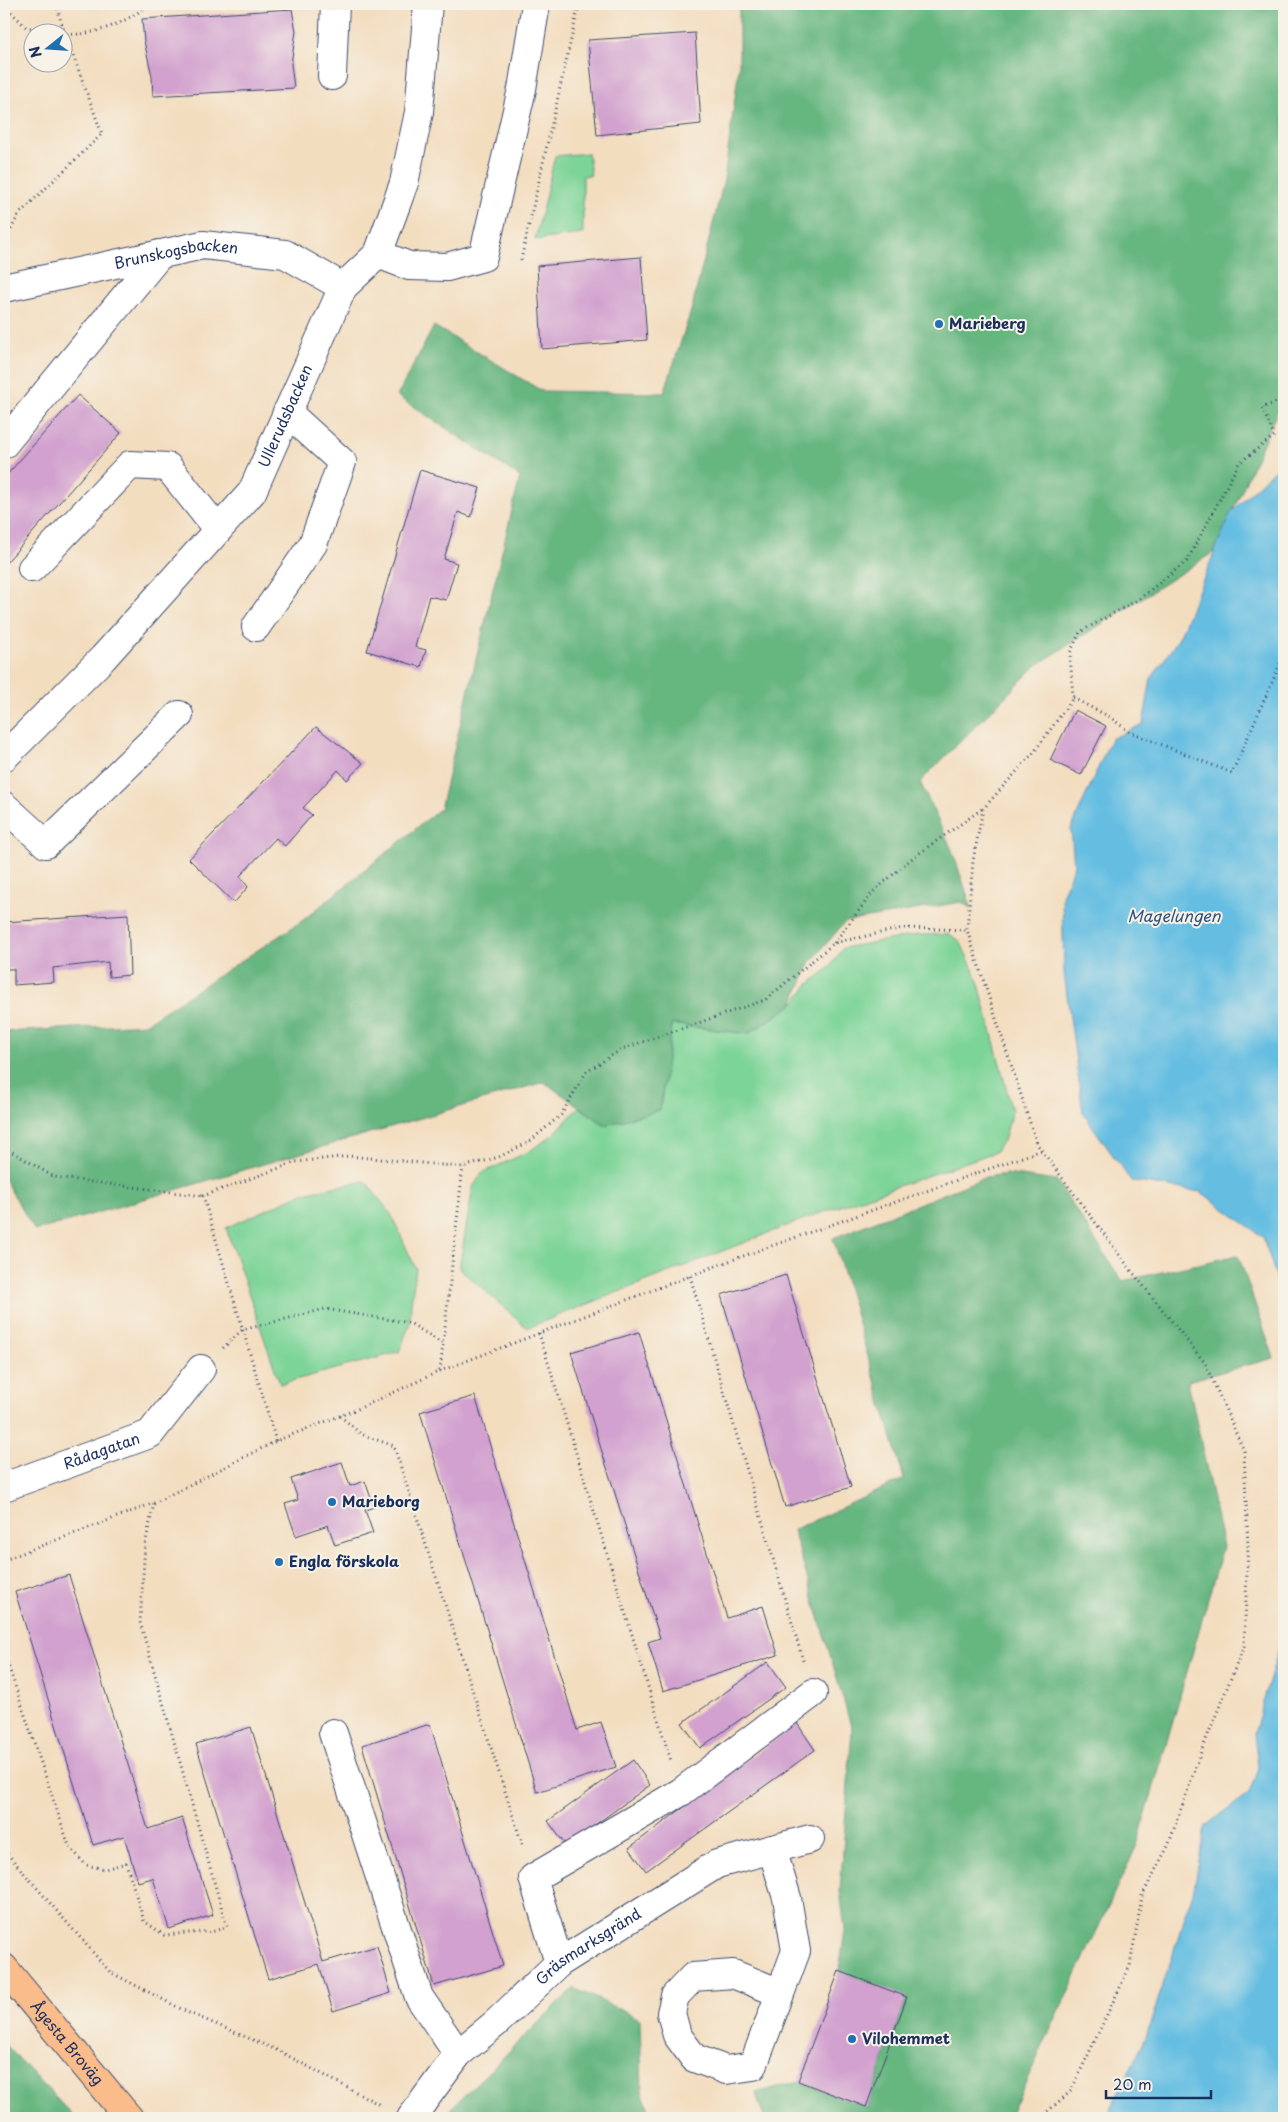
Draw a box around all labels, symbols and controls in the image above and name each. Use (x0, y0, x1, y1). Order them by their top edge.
north arrow (22, 22, 72, 72)
text: N (23, 44, 47, 60)
street label: Brunskogsbacken (112, 232, 240, 274)
place label: Marieberg (949, 311, 1026, 334)
marker: Marieberg (933, 318, 945, 330)
street label: Ullerudsbacken (251, 360, 317, 471)
water label: Magelungen (1128, 903, 1222, 927)
street label: Rådagatan (60, 1426, 143, 1475)
place label: Marieborg (342, 1489, 420, 1512)
marker: Marieborg (326, 1496, 338, 1508)
place label: Engla förskola (289, 1549, 399, 1572)
marker: Engla förskola (273, 1556, 285, 1568)
street label: Gräsmarksgränd (530, 1901, 645, 1990)
street label: Ågesta Broväg (26, 1995, 110, 2090)
place label: Vilohemmet (862, 2026, 950, 2049)
marker: Vilohemmet (846, 2033, 858, 2045)
scale bar (1106, 2067, 1210, 2099)
text: 20 m (1113, 2072, 1152, 2095)

